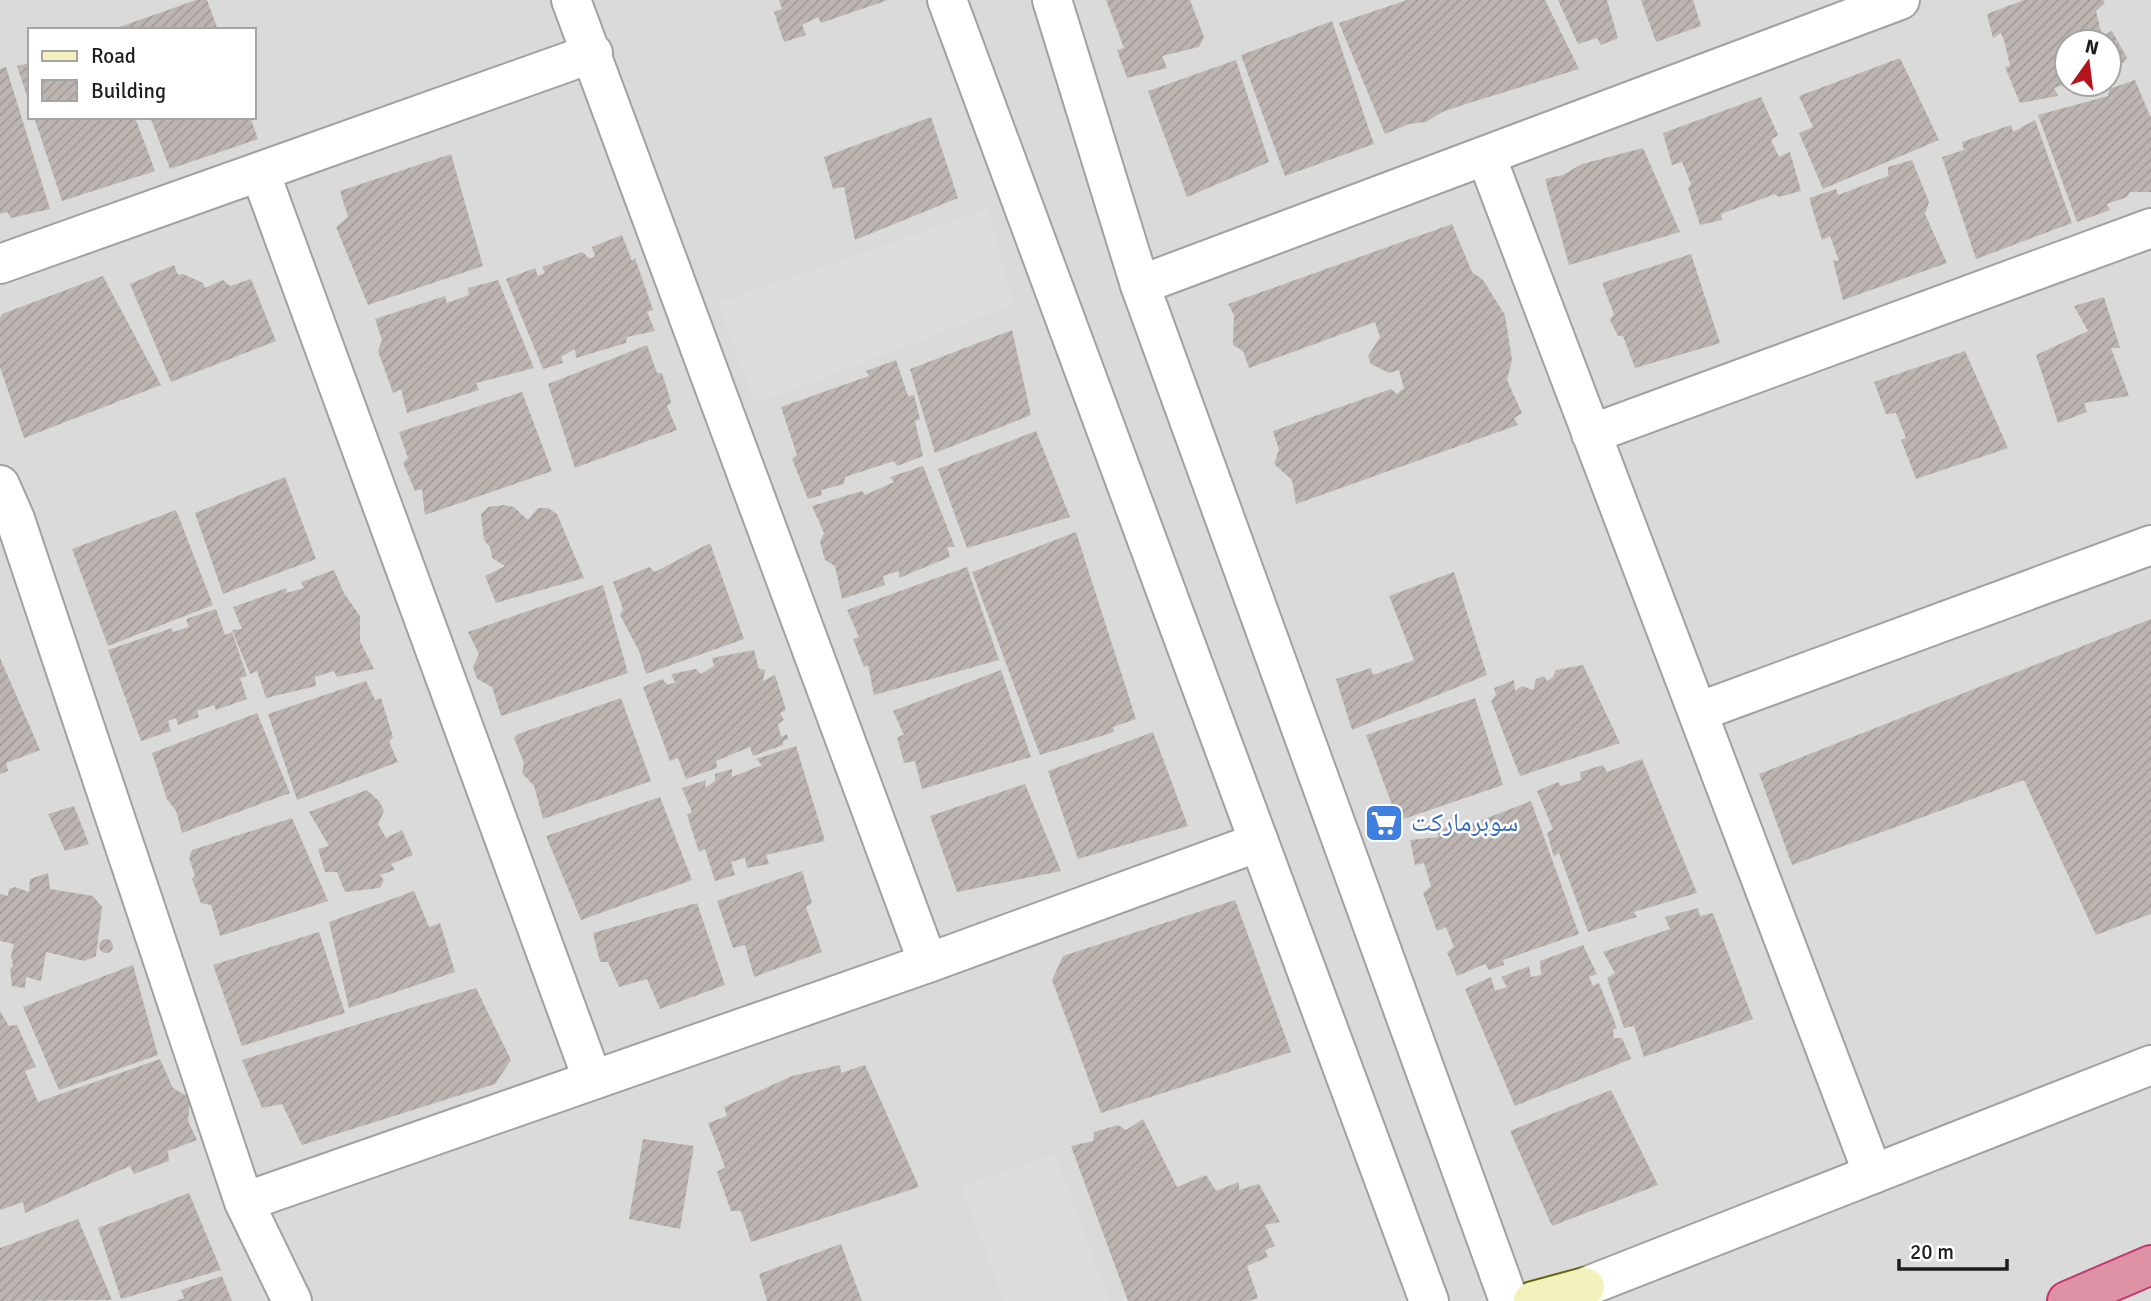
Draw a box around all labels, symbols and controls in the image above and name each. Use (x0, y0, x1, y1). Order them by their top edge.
legend (28, 28, 256, 119)
north arrow (2053, 28, 2123, 98)
text: N (2083, 34, 2101, 61)
text: Road (91, 43, 136, 69)
text: Building (91, 78, 166, 104)
supermarket icon: سوبرماركت (1363, 802, 1405, 844)
place label: سوبرماركت (1411, 807, 1518, 839)
scale bar (1899, 1228, 2008, 1272)
text: 20 m (1910, 1239, 1954, 1265)

